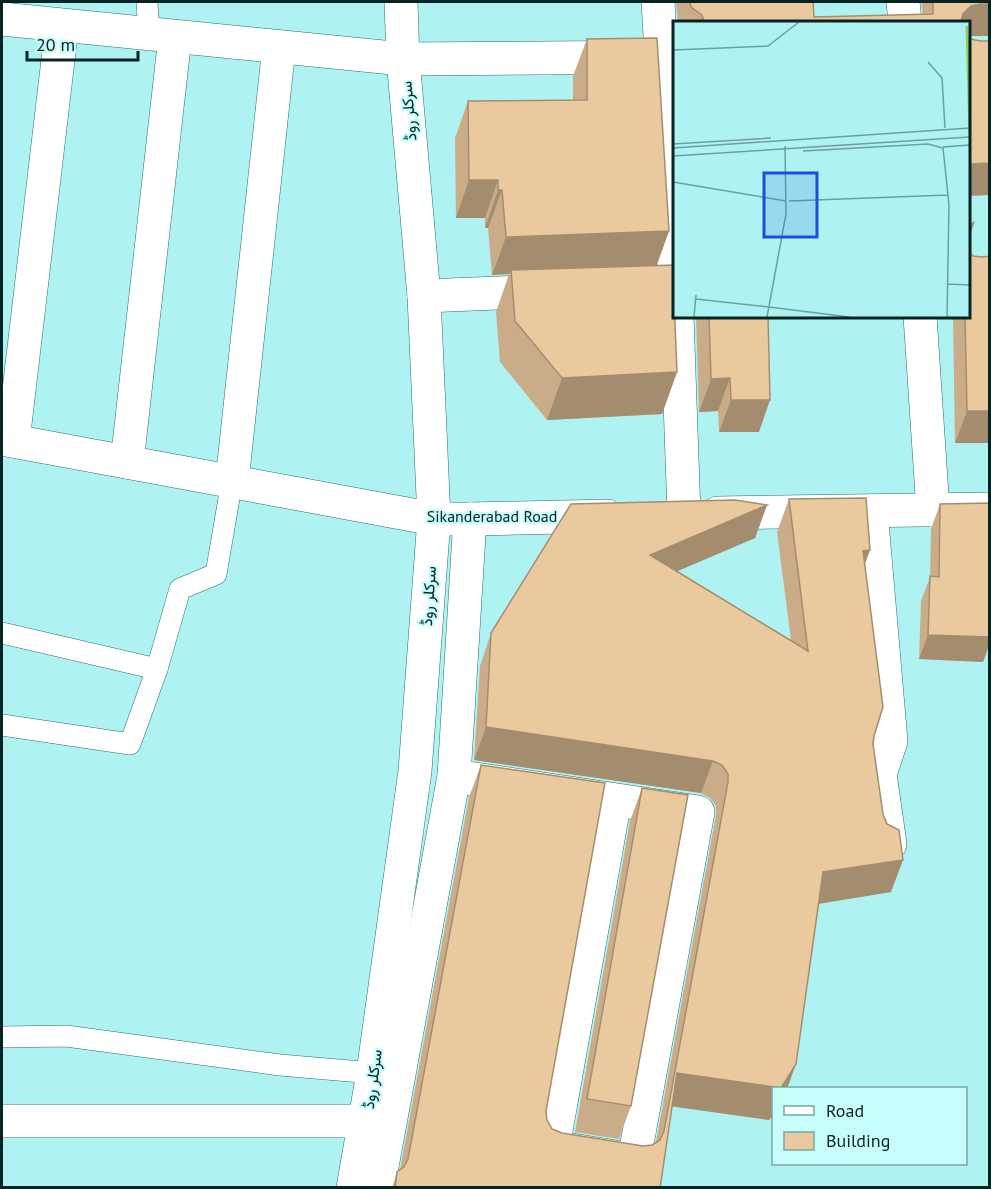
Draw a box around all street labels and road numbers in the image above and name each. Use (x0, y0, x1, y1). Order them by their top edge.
street label: سرکلر روڈ (395, 80, 422, 142)
street label: Sikanderabad Road (427, 506, 557, 526)
street label: سرکلر روڈ (416, 565, 441, 627)
street label: سرکلر روڈ (358, 1048, 387, 1110)

